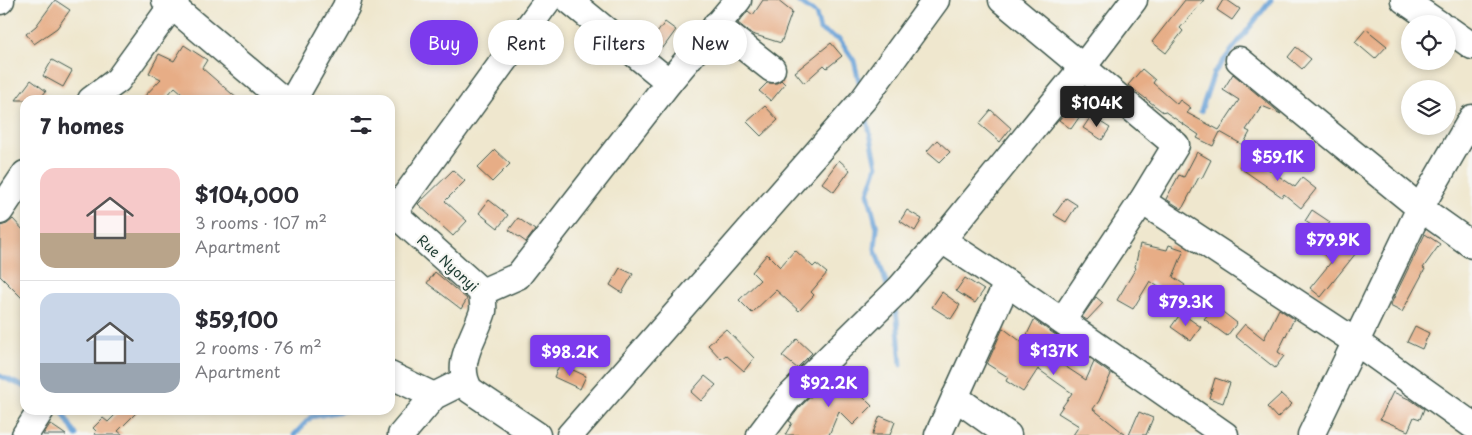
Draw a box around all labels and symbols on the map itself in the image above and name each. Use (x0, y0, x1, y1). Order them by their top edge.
pin: $104K (1062, 86, 1132, 128)
pin: $59.1K (1237, 140, 1319, 182)
pin: $79.9K (1292, 222, 1374, 265)
street label: Rue Nyonyi (413, 230, 483, 296)
pin: $79.3K (1145, 284, 1227, 327)
pin: $98.2K (529, 334, 611, 377)
pin: $137K (1019, 334, 1089, 376)
pin: $92.2K (788, 366, 870, 408)

